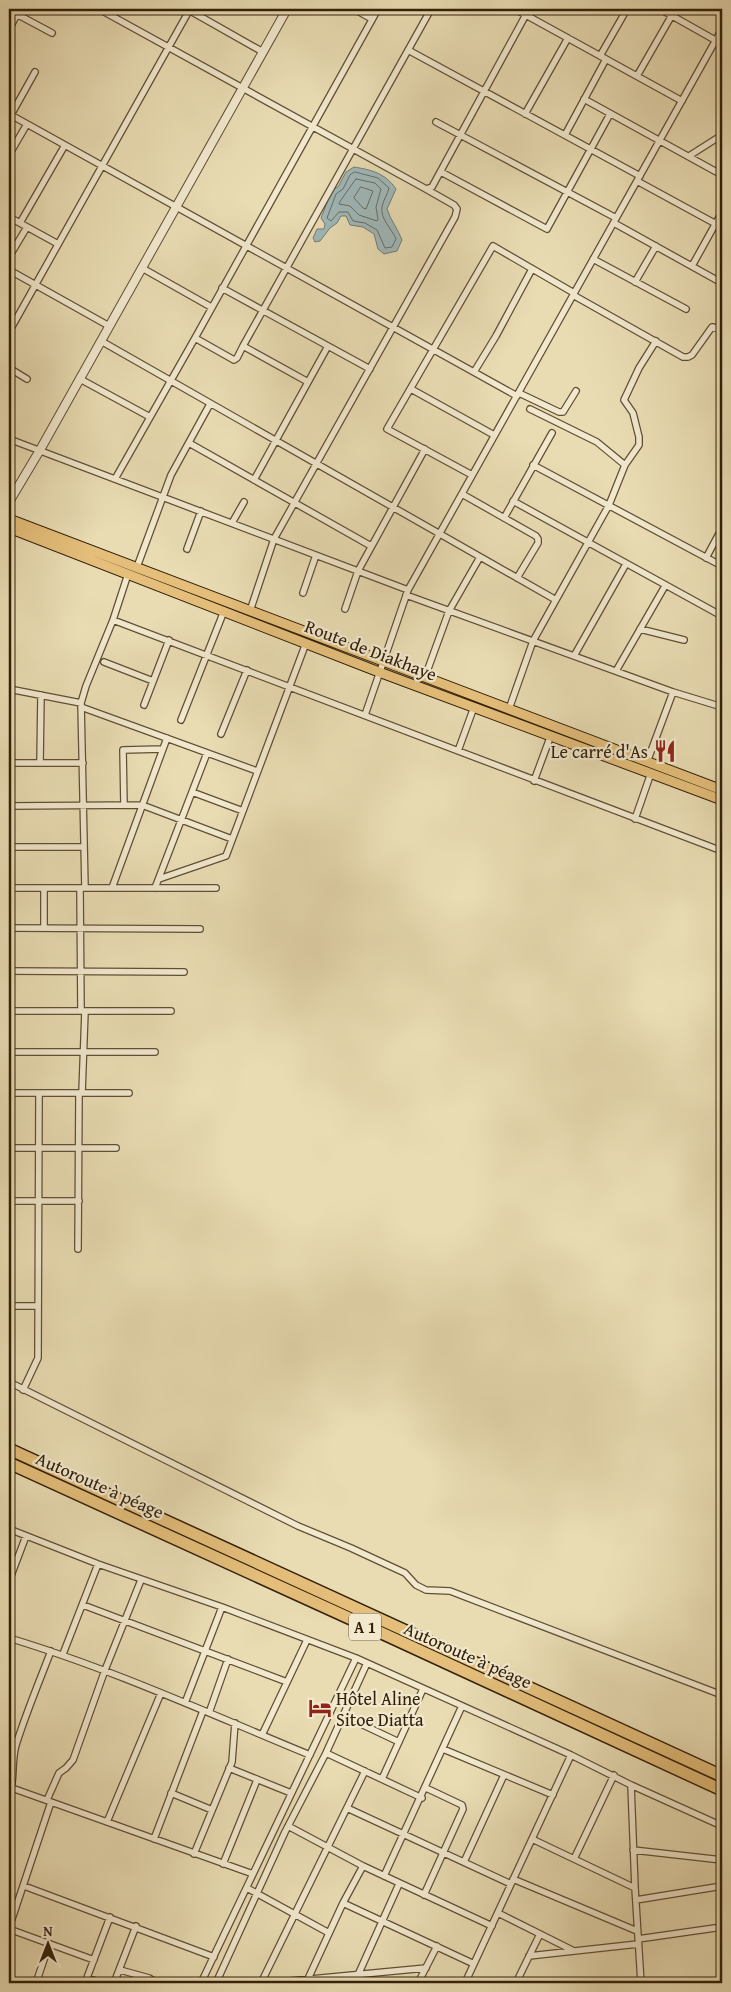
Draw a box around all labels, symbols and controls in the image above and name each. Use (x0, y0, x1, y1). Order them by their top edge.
street label: Route de Diakhaye (301, 612, 441, 688)
place label: Le carré d'As (551, 738, 648, 765)
restaurant icon: Le carré d'As (652, 738, 678, 764)
street label: Autoroute à péage (32, 1445, 168, 1525)
road number: A 1 (349, 1614, 381, 1640)
street label: Autoroute à péage (400, 1615, 536, 1695)
place label: Hôtel Aline Sitoe Diatta (336, 1685, 424, 1733)
hotel icon: Hôtel Aline Sitoe Diatta (307, 1695, 333, 1721)
north arrow (22, 1920, 72, 1970)
text: N (43, 1921, 53, 1941)

